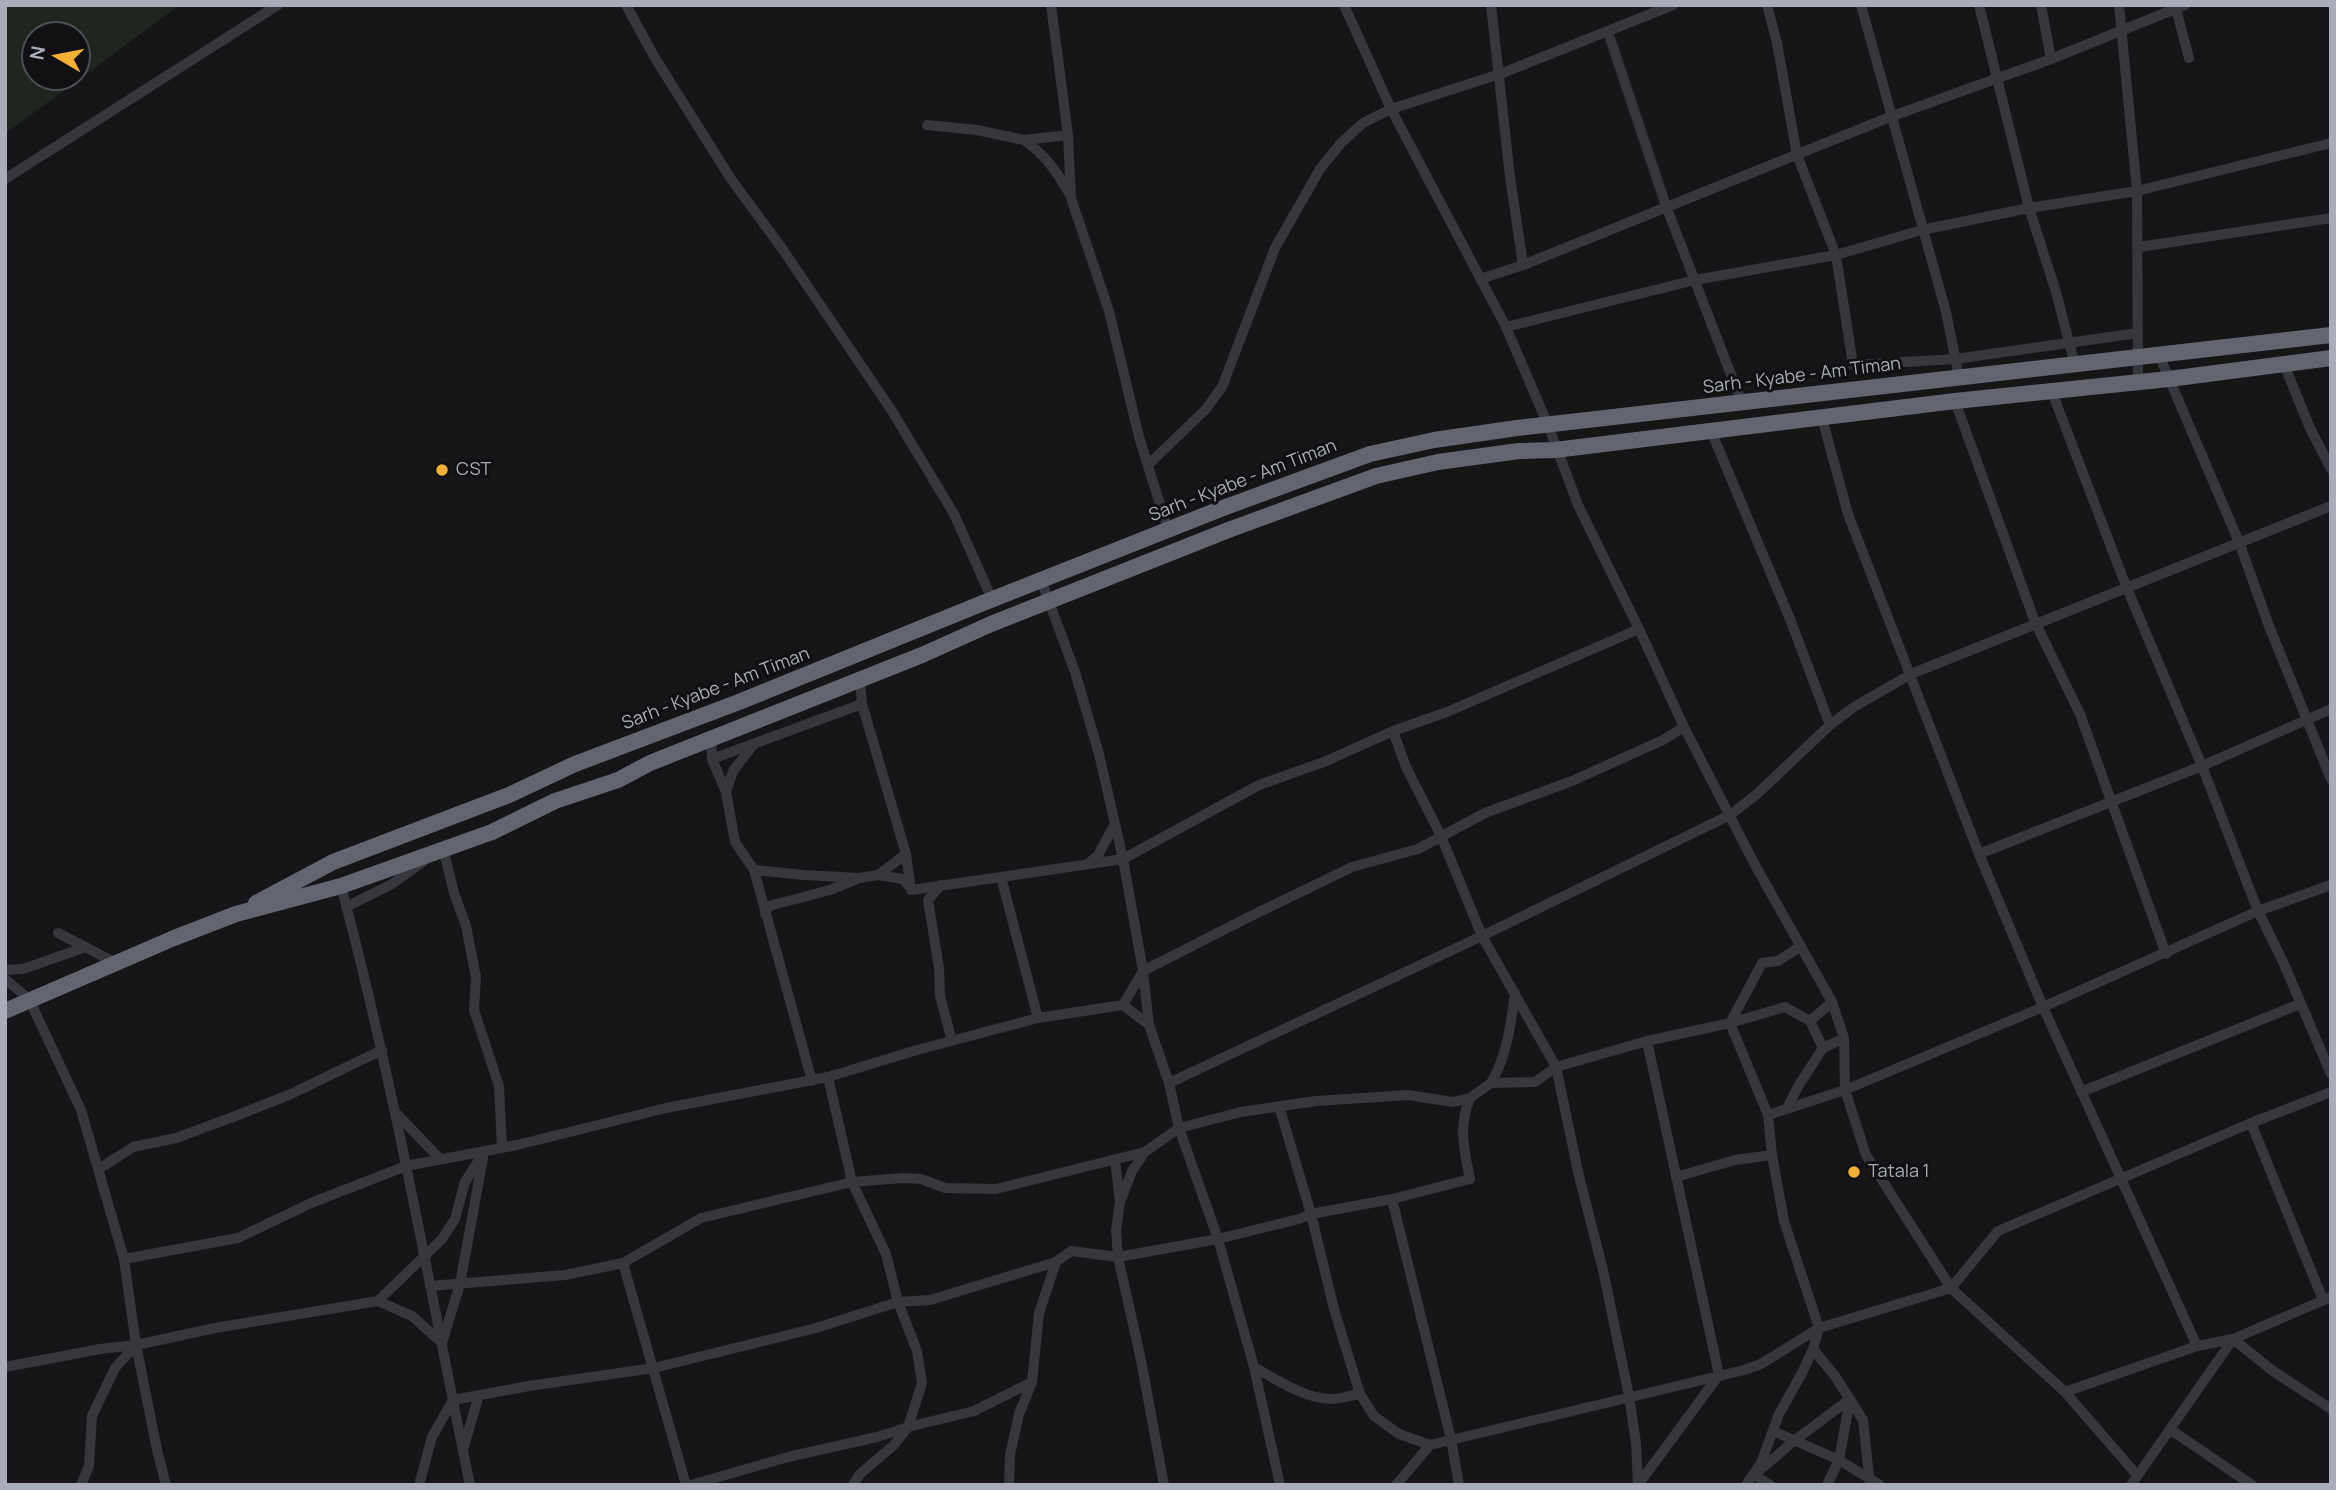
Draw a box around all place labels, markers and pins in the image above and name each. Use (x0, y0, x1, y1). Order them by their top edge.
place label: CST (456, 459, 491, 481)
marker: CST (434, 462, 450, 478)
place label: Tatala 1 (1868, 1161, 1930, 1183)
marker: Tatala 1 (1846, 1164, 1862, 1180)

